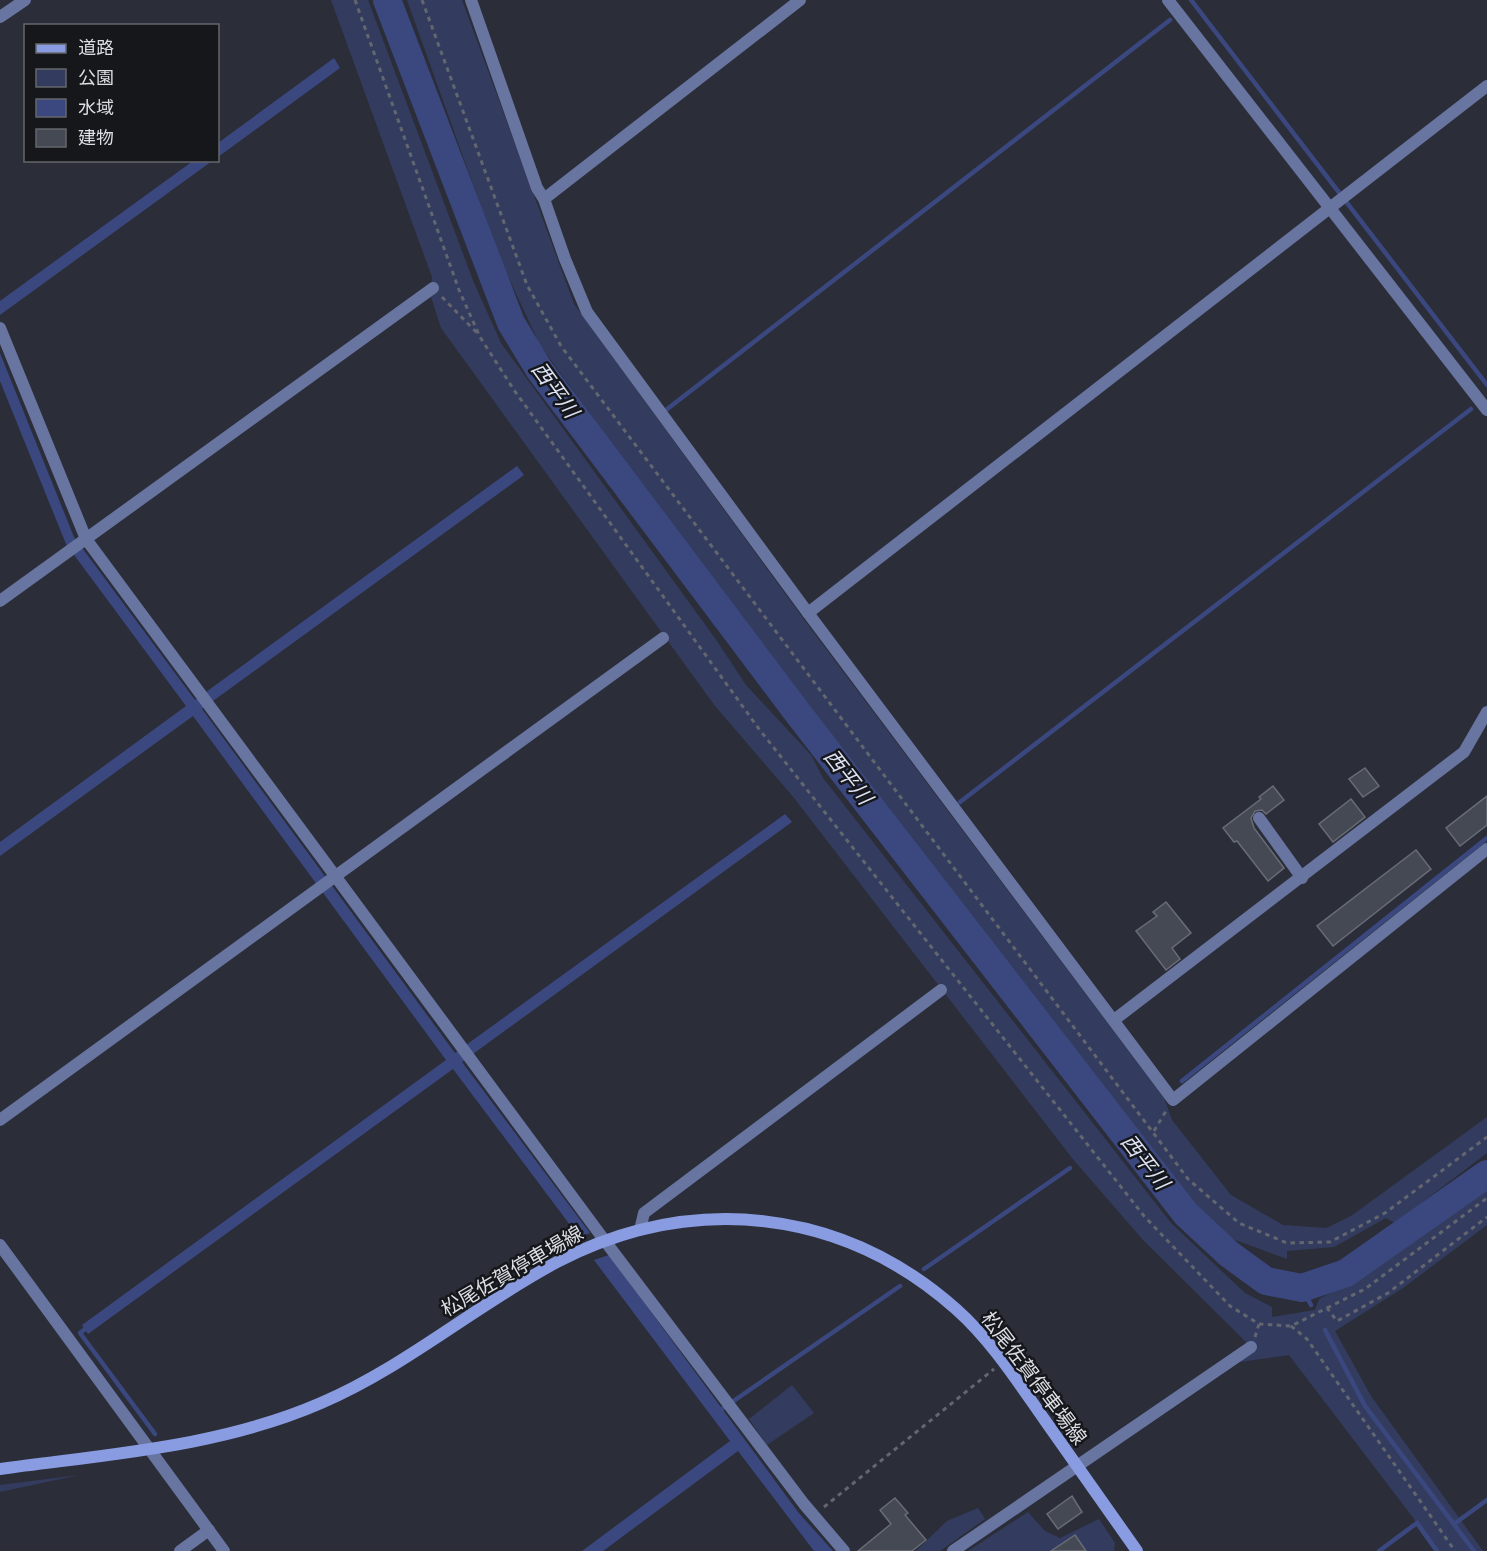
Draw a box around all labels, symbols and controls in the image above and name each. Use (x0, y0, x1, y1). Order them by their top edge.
legend (24, 24, 219, 162)
text: 道路 (78, 38, 114, 58)
text: 公園 (78, 68, 114, 88)
text: 水域 (78, 98, 114, 118)
text: 建物 (78, 128, 114, 148)
water label: 西平川 (527, 357, 584, 424)
water label: 西平川 (819, 745, 878, 811)
water label: 西平川 (1116, 1130, 1175, 1196)
street label: 松尾佐賀停車場線 (437, 1221, 587, 1321)
street label: 松尾佐賀停車場線 (977, 1307, 1091, 1449)

